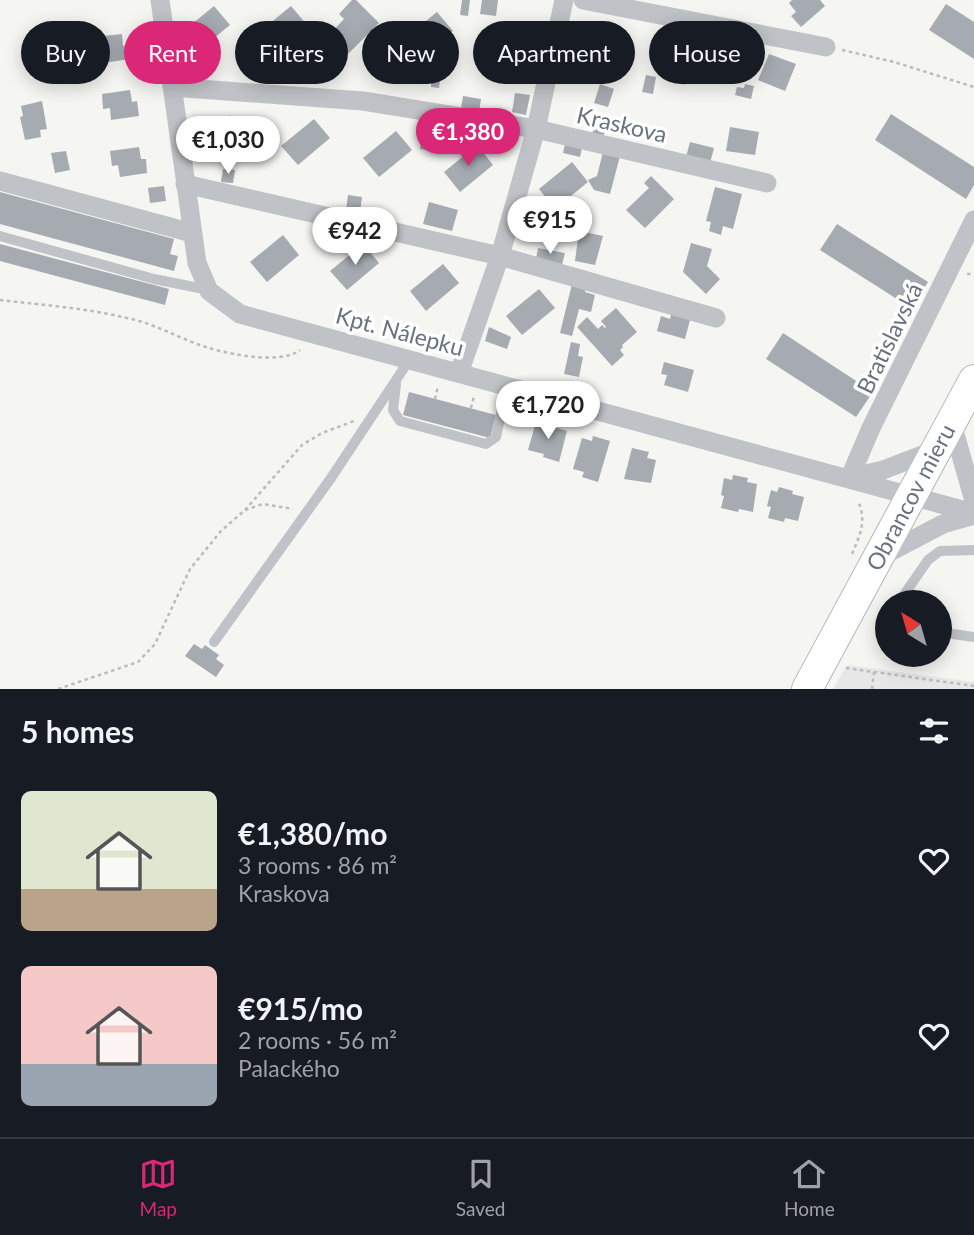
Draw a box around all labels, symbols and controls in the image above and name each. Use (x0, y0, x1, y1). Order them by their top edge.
chip: Buy (21, 21, 110, 84)
chip: Rent (124, 21, 221, 84)
chip: Filters (235, 21, 348, 84)
chip: New (362, 21, 459, 84)
chip: Apartment (473, 21, 635, 84)
chip: House (649, 21, 765, 84)
street label: Kraskova (574, 100, 670, 148)
pin: €1,380 (411, 108, 525, 168)
pin: €1,030 (171, 116, 285, 176)
text: €1,380 (432, 117, 504, 145)
text: €1,030 (192, 125, 264, 153)
pin: €915 (509, 196, 591, 256)
text: €915 (523, 205, 577, 233)
pin: €942 (314, 208, 396, 267)
text: €942 (328, 216, 382, 244)
street label: Bratislavská (850, 278, 928, 398)
street label: Kpt. Nálepku (333, 301, 467, 361)
pin: €1,720 (491, 382, 605, 441)
text: €1,720 (512, 390, 584, 418)
street label: Obrancov mieru (860, 419, 960, 575)
north arrow (875, 590, 952, 667)
map controls (875, 590, 952, 667)
icon: filters (915, 712, 953, 750)
text: 5 homes (21, 713, 134, 749)
text: €1,380/mo (238, 815, 387, 851)
icon: home (77, 819, 161, 903)
icon: heart (915, 842, 953, 880)
text: 3 rooms · 86 m² (238, 851, 397, 879)
text: Kraskova (238, 879, 330, 907)
text: €915/mo (238, 990, 363, 1026)
icon: home (77, 994, 161, 1078)
icon: heart (915, 1017, 953, 1055)
text: 2 rooms · 56 m² (238, 1026, 397, 1054)
text: Palackého (238, 1054, 340, 1082)
tab: Map (139, 1155, 177, 1220)
tab: Saved (456, 1155, 505, 1220)
tab: Home (784, 1155, 835, 1220)

